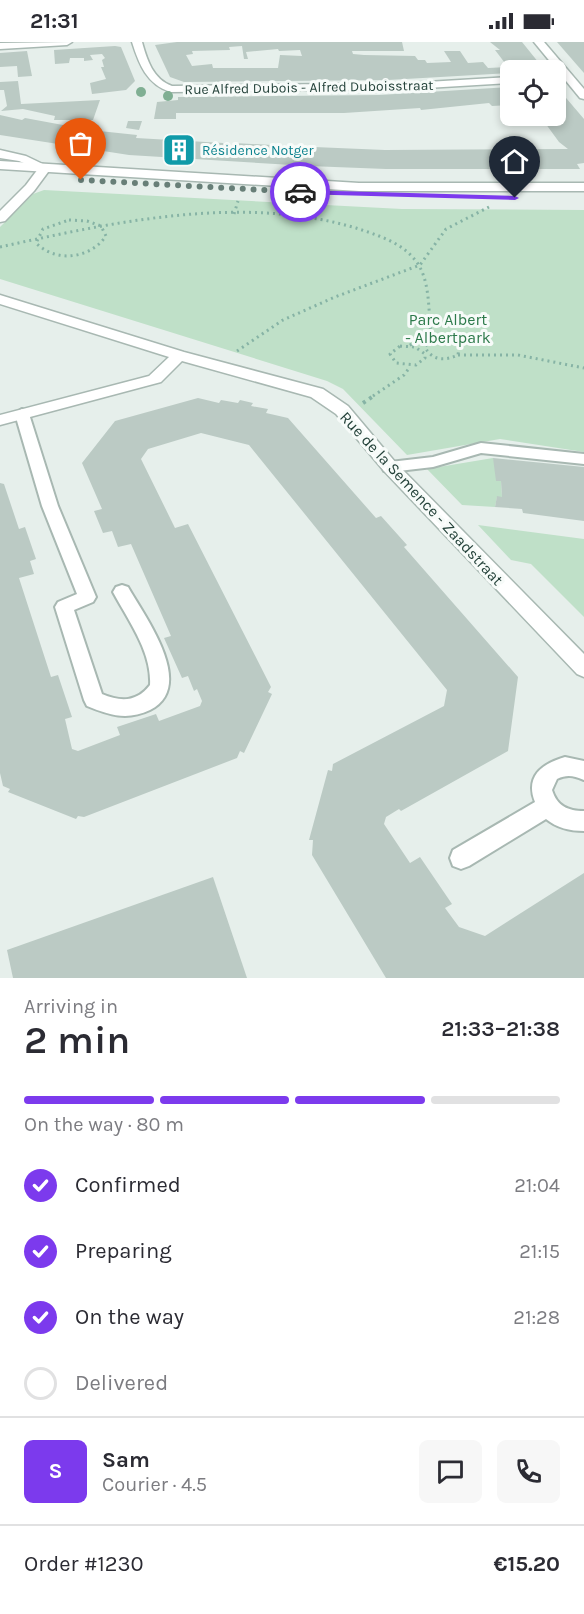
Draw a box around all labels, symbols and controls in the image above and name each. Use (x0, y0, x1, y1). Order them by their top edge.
text: 21:31 (30, 8, 79, 34)
map controls (500, 60, 566, 126)
button: locate (500, 60, 566, 126)
street label: Rue Alfred Dubois - Alfred Duboisstraat (184, 77, 434, 98)
pin (55, 118, 106, 180)
icon: bag (64, 127, 97, 160)
building icon: Résidence Notger (161, 132, 197, 168)
pin (489, 136, 540, 198)
place label: Résidence Notger (202, 142, 315, 159)
icon: home (498, 145, 531, 178)
courier (270, 162, 330, 222)
icon: car (284, 176, 317, 209)
park label: Parc Albert - Albertpark (405, 310, 491, 347)
street label: Rue de la Semence - Zaadstraat (336, 407, 507, 589)
text: Arriving in (24, 995, 118, 1018)
text: 21:33–21:38 (441, 1016, 560, 1042)
text: 2 min (24, 1017, 130, 1063)
text: On the way · 80 m (24, 1113, 184, 1136)
icon: check (24, 1169, 57, 1202)
text: Confirmed (75, 1172, 181, 1198)
text: 21:04 (514, 1174, 560, 1197)
icon: check (24, 1235, 57, 1268)
text: Preparing (75, 1238, 172, 1264)
text: 21:15 (519, 1240, 560, 1263)
icon: check (24, 1301, 57, 1334)
text: On the way (75, 1304, 184, 1330)
text: 21:28 (513, 1306, 560, 1329)
text: Delivered (75, 1370, 168, 1396)
button: chat (419, 1440, 482, 1503)
button: phone (497, 1440, 560, 1503)
text: Sam (102, 1447, 150, 1473)
text: S (48, 1458, 63, 1484)
text: Courier · 4.5 (102, 1473, 207, 1496)
text: Order #1230 (24, 1551, 144, 1577)
text: €15.20 (493, 1551, 560, 1577)

